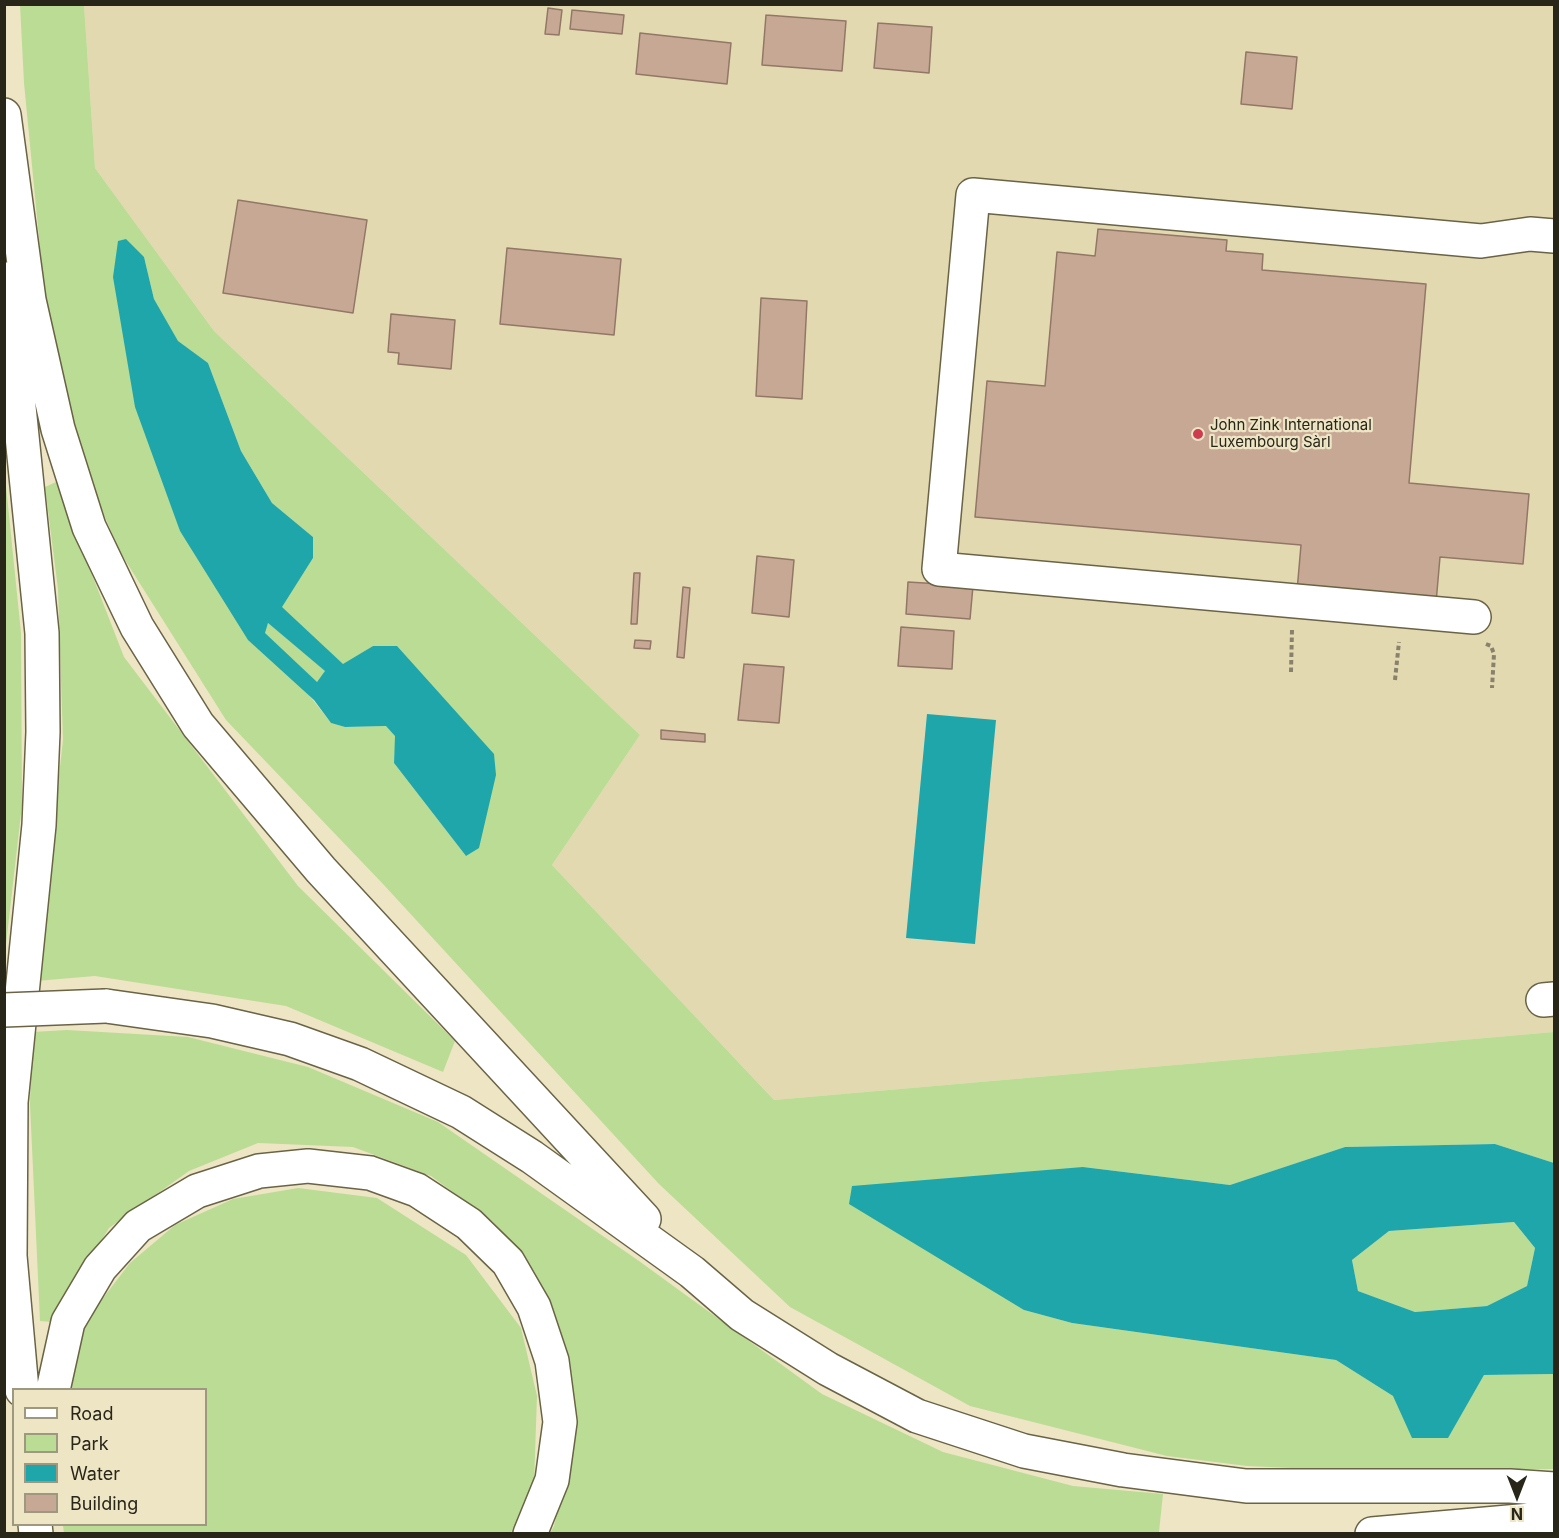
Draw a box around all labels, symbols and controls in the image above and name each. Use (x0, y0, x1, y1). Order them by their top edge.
place label: John Zink International Luxembourg Sàrl (1210, 416, 1372, 451)
marker: John Zink International Luxembourg Sàrl (1191, 427, 1205, 441)
legend (12, 1388, 207, 1526)
text: Road (70, 1403, 113, 1424)
text: Park (70, 1433, 109, 1454)
text: Water (70, 1463, 120, 1484)
north arrow (1487, 1466, 1547, 1526)
text: Building (70, 1493, 138, 1514)
text: N (1511, 1504, 1523, 1524)

